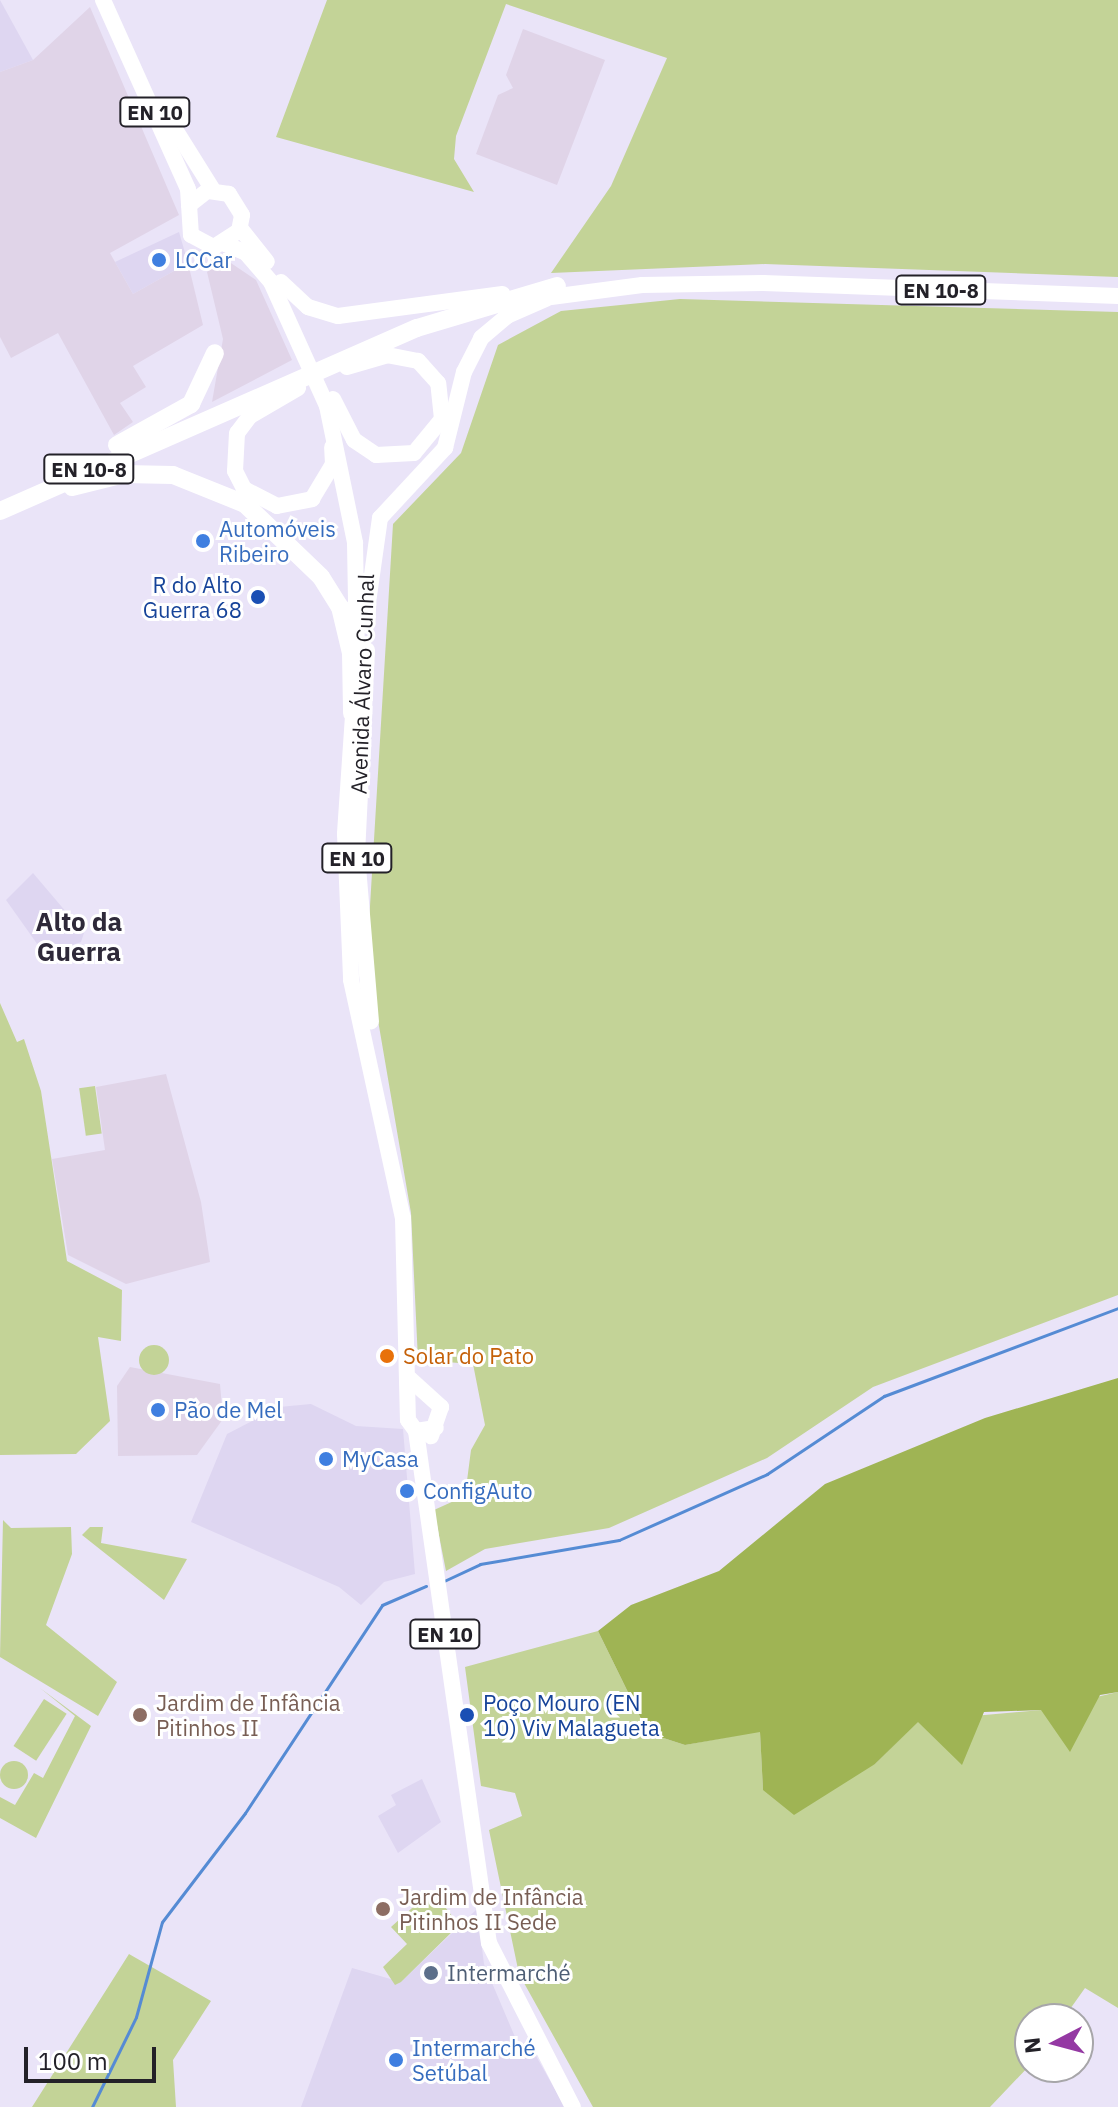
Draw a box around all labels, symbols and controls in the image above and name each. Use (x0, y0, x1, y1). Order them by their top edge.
road number: EN 10 (119, 96, 191, 128)
place label: LCCar (175, 247, 232, 273)
marker: LCCar (150, 251, 168, 269)
road number: EN 10-8 (895, 274, 987, 306)
road number: EN 10-8 (43, 453, 135, 485)
place label: Automóveis Ribeiro (219, 515, 336, 566)
marker: Automóveis Ribeiro (194, 532, 212, 550)
place label: R do Alto Guerra 68 (143, 571, 242, 622)
street label: Avenida Álvaro Cunhal (345, 573, 379, 795)
marker: R do Alto Guerra 68 (249, 588, 267, 606)
road number: EN 10 (321, 842, 393, 874)
district label: Alto da Guerra (36, 906, 122, 968)
place label: Solar do Pato (403, 1343, 534, 1369)
marker: Solar do Pato (378, 1347, 396, 1365)
place label: Pão de Mel (174, 1397, 282, 1423)
marker: Pão de Mel (149, 1401, 167, 1419)
place label: MyCasa (342, 1446, 419, 1472)
marker: MyCasa (317, 1450, 335, 1468)
place label: ConfigAuto (423, 1478, 532, 1504)
marker: ConfigAuto (398, 1482, 416, 1500)
road number: EN 10 (409, 1618, 481, 1650)
place label: Jardim de Infância Pitinhos II (156, 1689, 341, 1740)
place label: Poço Mouro (EN 10) Viv Malagueta (483, 1689, 660, 1740)
marker: Jardim de Infância Pitinhos II (131, 1706, 149, 1724)
marker: Poço Mouro (EN 10) Viv Malagueta (458, 1706, 476, 1724)
place label: Jardim de Infância Pitinhos II Sede (399, 1883, 584, 1934)
marker: Jardim de Infância Pitinhos II Sede (374, 1900, 392, 1918)
place label: Intermarché (447, 1960, 571, 1986)
marker: Intermarché (422, 1964, 440, 1982)
north arrow (1014, 2003, 1094, 2083)
scale bar (28, 2031, 160, 2081)
place label: Intermarché Setúbal (412, 2034, 536, 2086)
text: N (1016, 2036, 1047, 2055)
text: 100 m (38, 2045, 108, 2077)
marker: Intermarché Setúbal (387, 2051, 405, 2069)

